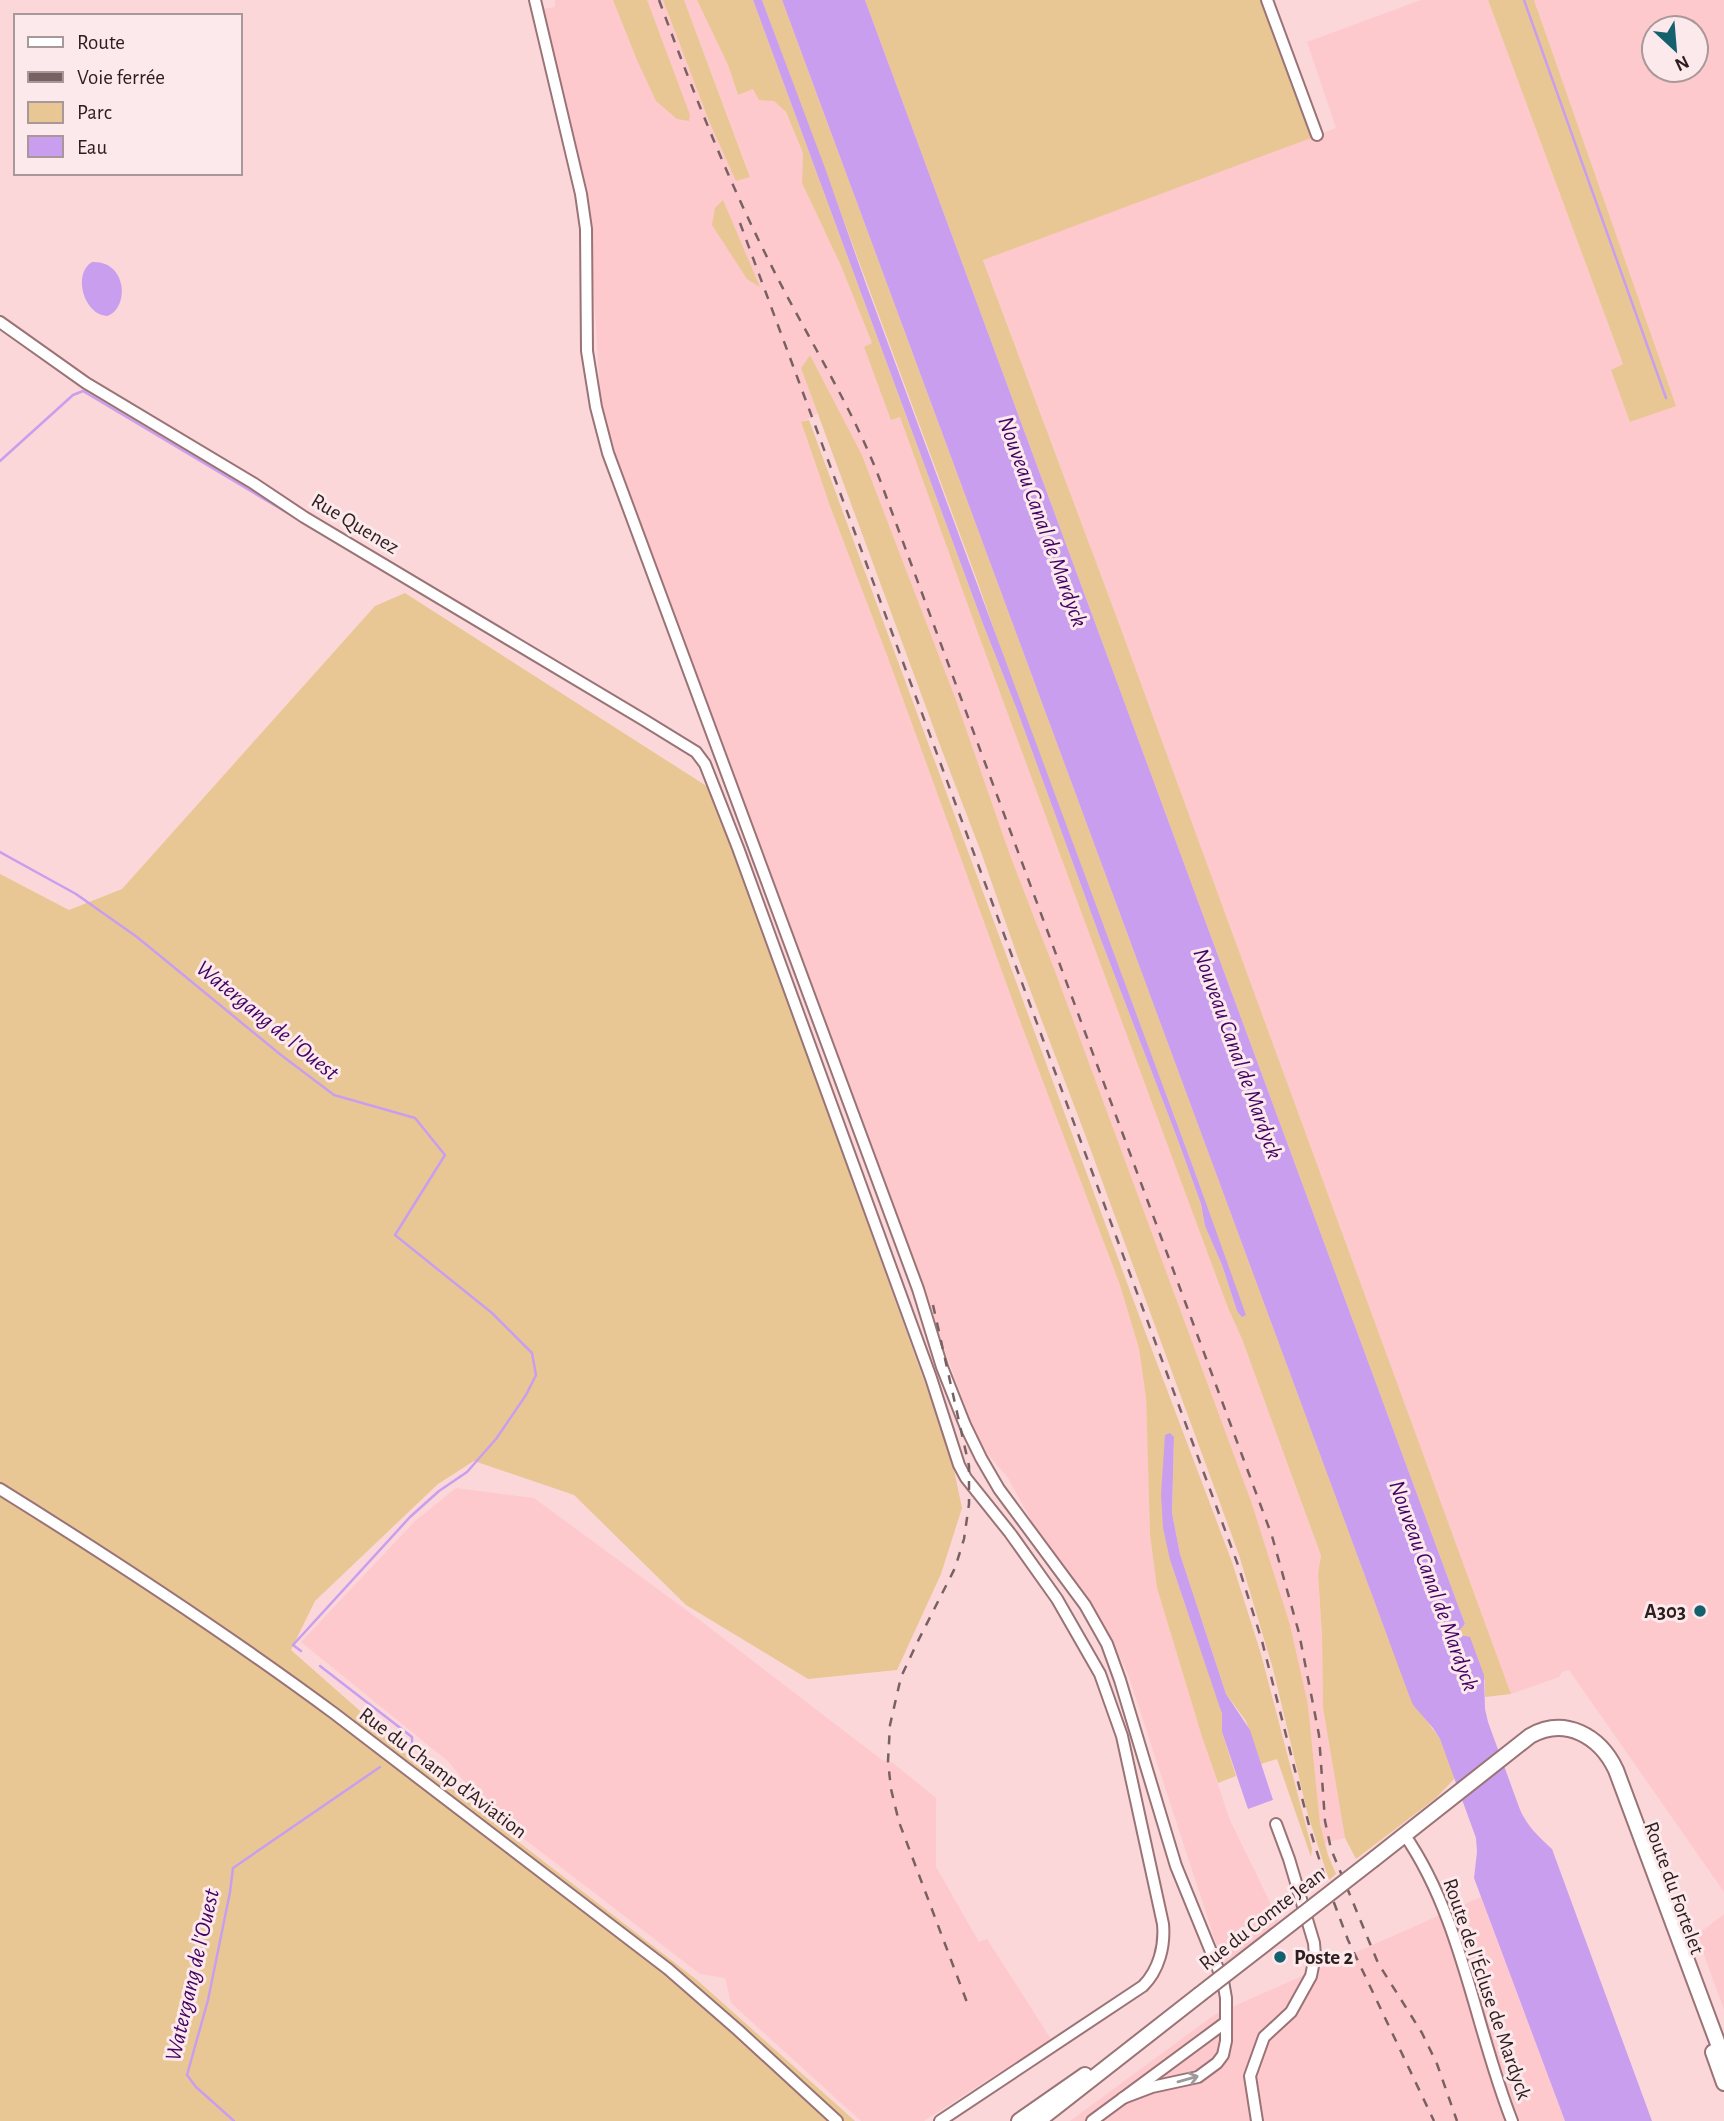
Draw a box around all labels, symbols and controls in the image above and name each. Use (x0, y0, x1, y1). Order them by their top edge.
legend (14, 14, 242, 175)
north arrow (1640, 14, 1710, 84)
text: Route (77, 32, 125, 53)
text: N (1672, 51, 1692, 74)
text: Voie ferrée (77, 67, 165, 88)
text: Parc (77, 102, 112, 123)
text: Eau (77, 137, 107, 158)
water label: Nouveau Canal de Mardyck (993, 414, 1091, 631)
street label: Rue Quenez (308, 490, 402, 558)
water label: Nouveau Canal de Mardyck (1188, 946, 1286, 1163)
water label: Watergang de l'Ouest (191, 957, 343, 1086)
water label: Nouveau Canal de Mardyck (1384, 1478, 1482, 1695)
place label: A303 (1644, 1601, 1686, 1622)
marker: A303 (1692, 1603, 1708, 1619)
street label: Rue du Champ d'Aviation (355, 1703, 531, 1843)
street label: Route du Fortelet (1640, 1819, 1708, 1957)
street label: Rue du Comte Jean (1195, 1864, 1329, 1974)
street label: Route de l'Écluse de Mardyck (1439, 1875, 1537, 2103)
water label: Watergang de l'Ouest (162, 1886, 224, 2063)
place label: Poste 2 (1294, 1947, 1353, 1968)
marker: Poste 2 (1272, 1949, 1288, 1965)
one-way arrow (1177, 2072, 1199, 2085)

